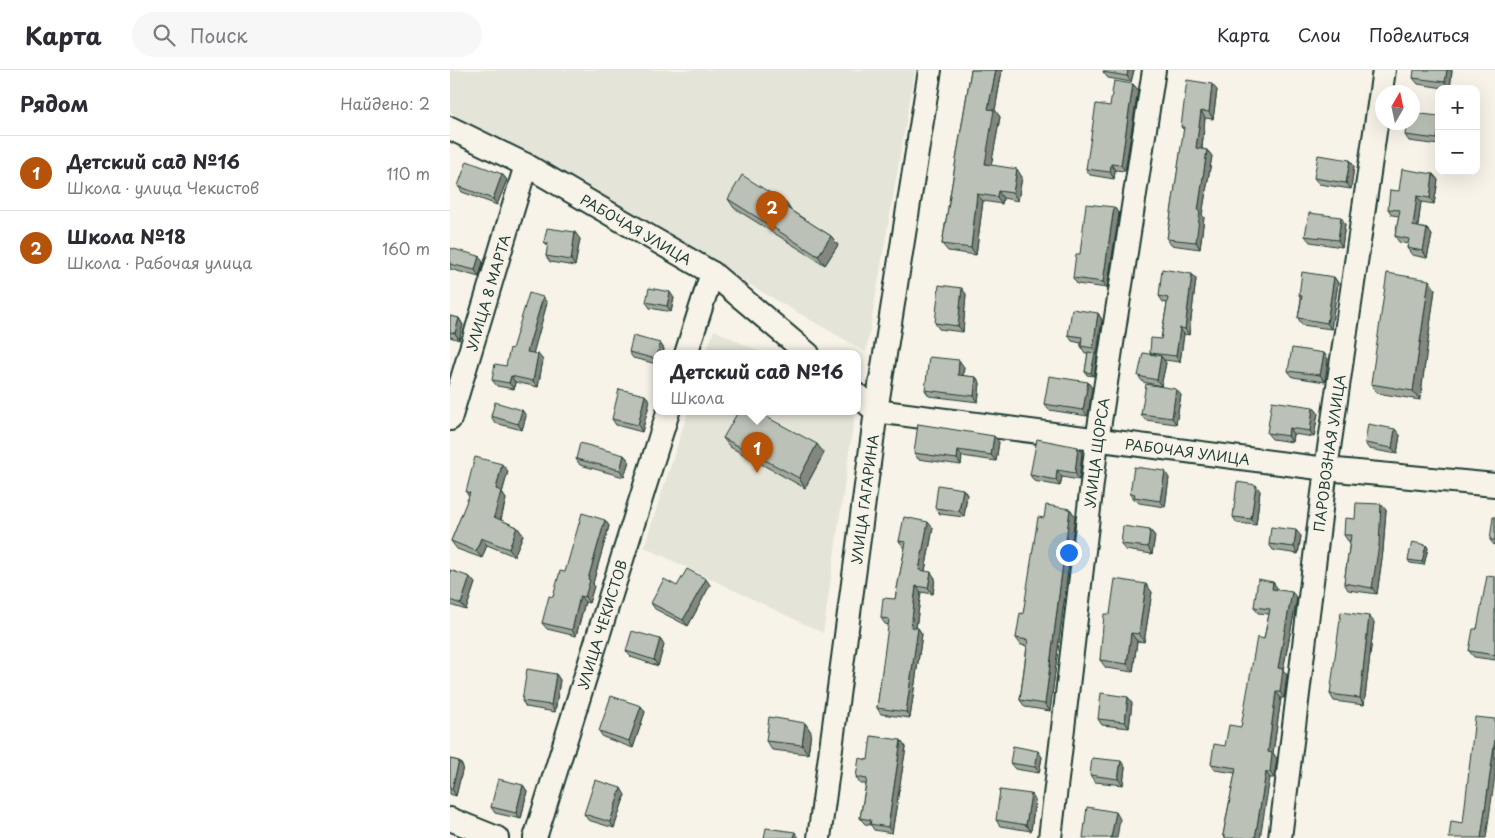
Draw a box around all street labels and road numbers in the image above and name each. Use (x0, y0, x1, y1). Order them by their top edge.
street label: РАБОЧАЯ УЛИЦА (577, 188, 696, 270)
street label: УЛИЦА 8 МАРТА (461, 232, 515, 353)
street label: ПАРОВОЗНАЯ УЛИЦА (1308, 373, 1350, 533)
street label: УЛИЦА ЩОРСА (1079, 396, 1114, 509)
street label: УЛИЦА ГАГАРИНА (845, 433, 883, 565)
street label: РАБОЧАЯ УЛИЦА (1124, 433, 1252, 470)
street label: УЛИЦА ЧЕКИСТОВ (572, 557, 632, 691)

